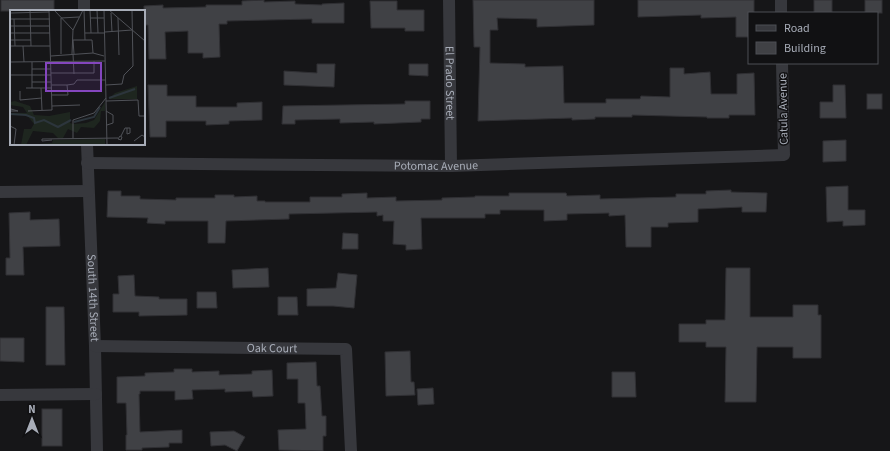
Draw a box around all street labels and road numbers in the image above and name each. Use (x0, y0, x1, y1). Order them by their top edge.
street label: El Prado Street (441, 46, 458, 120)
street label: Catula Avenue (774, 73, 793, 145)
street label: Potomac Avenue (394, 157, 478, 175)
street label: South 14th Street (82, 254, 103, 342)
street label: Oak Court (247, 340, 297, 357)

